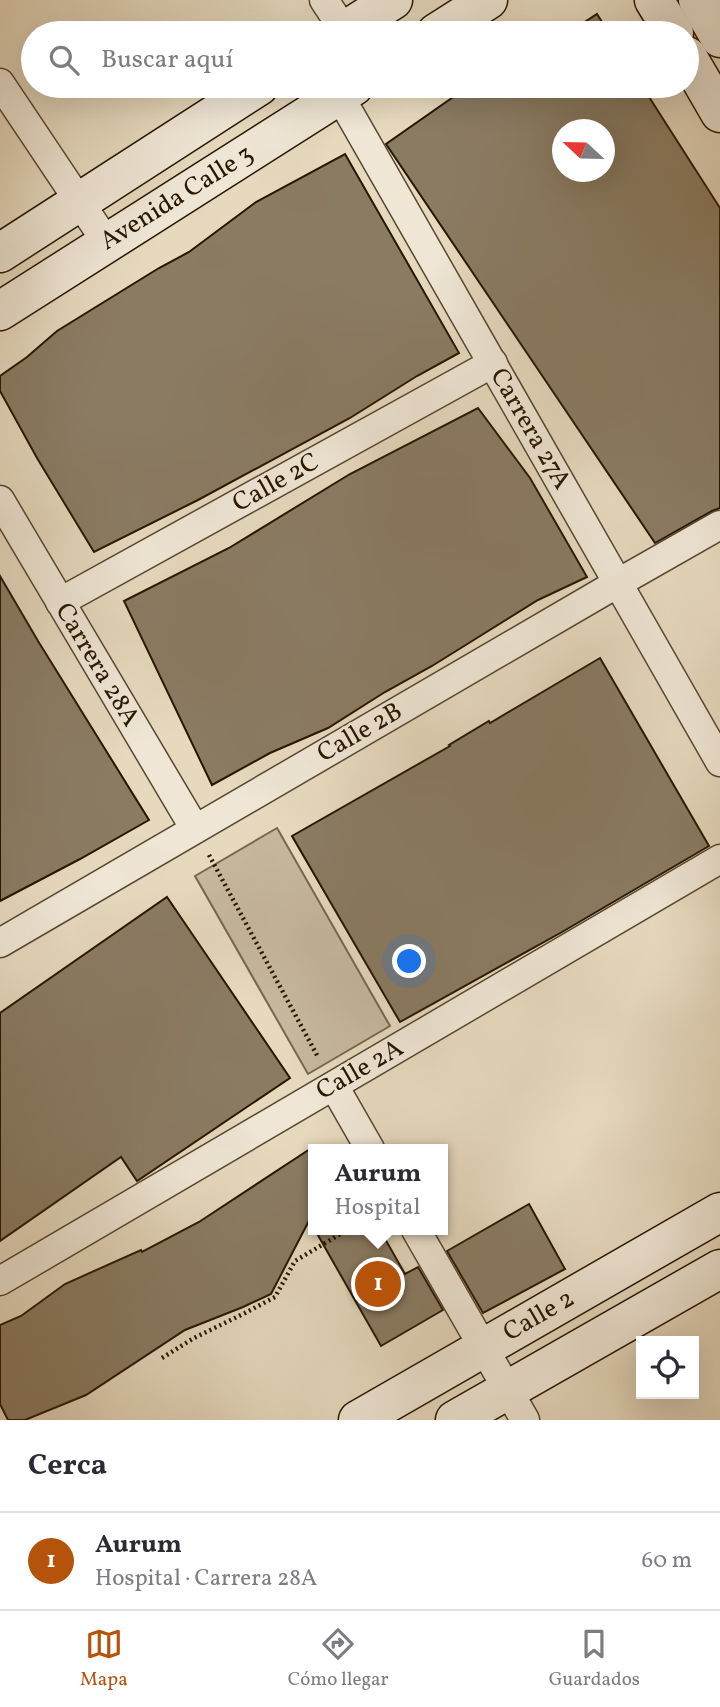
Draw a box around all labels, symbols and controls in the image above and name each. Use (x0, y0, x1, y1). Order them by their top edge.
search box (21, 21, 699, 98)
icon: search (45, 41, 83, 79)
text: Buscar aquí (101, 42, 233, 78)
north arrow (552, 119, 615, 182)
street label: Avenida Calle 3 (93, 136, 261, 260)
street label: Carrera 27A (481, 362, 579, 496)
street label: Calle 2C (226, 444, 326, 522)
street label: Carrera 28A (46, 596, 148, 734)
street label: Calle 2B (311, 694, 409, 772)
your location (392, 944, 426, 978)
street label: Calle 2A (310, 1031, 410, 1109)
popup (308, 1144, 448, 1235)
text: Aurum (335, 1156, 421, 1192)
text: Hospital (335, 1192, 420, 1224)
pin: 1 (355, 1258, 401, 1310)
street label: Calle 2 (497, 1281, 581, 1351)
map controls (636, 1336, 699, 1399)
button: locate (636, 1336, 699, 1399)
text: Cerca (28, 1445, 107, 1487)
text: Aurum (95, 1527, 182, 1563)
text: 1 (46, 1545, 56, 1577)
text: 60 m (642, 1545, 692, 1577)
text: Hospital · Carrera 28A (95, 1563, 317, 1595)
tab: Mapa (80, 1625, 128, 1693)
tab: Cómo llegar (288, 1625, 389, 1693)
tab: Guardados (549, 1625, 640, 1693)

